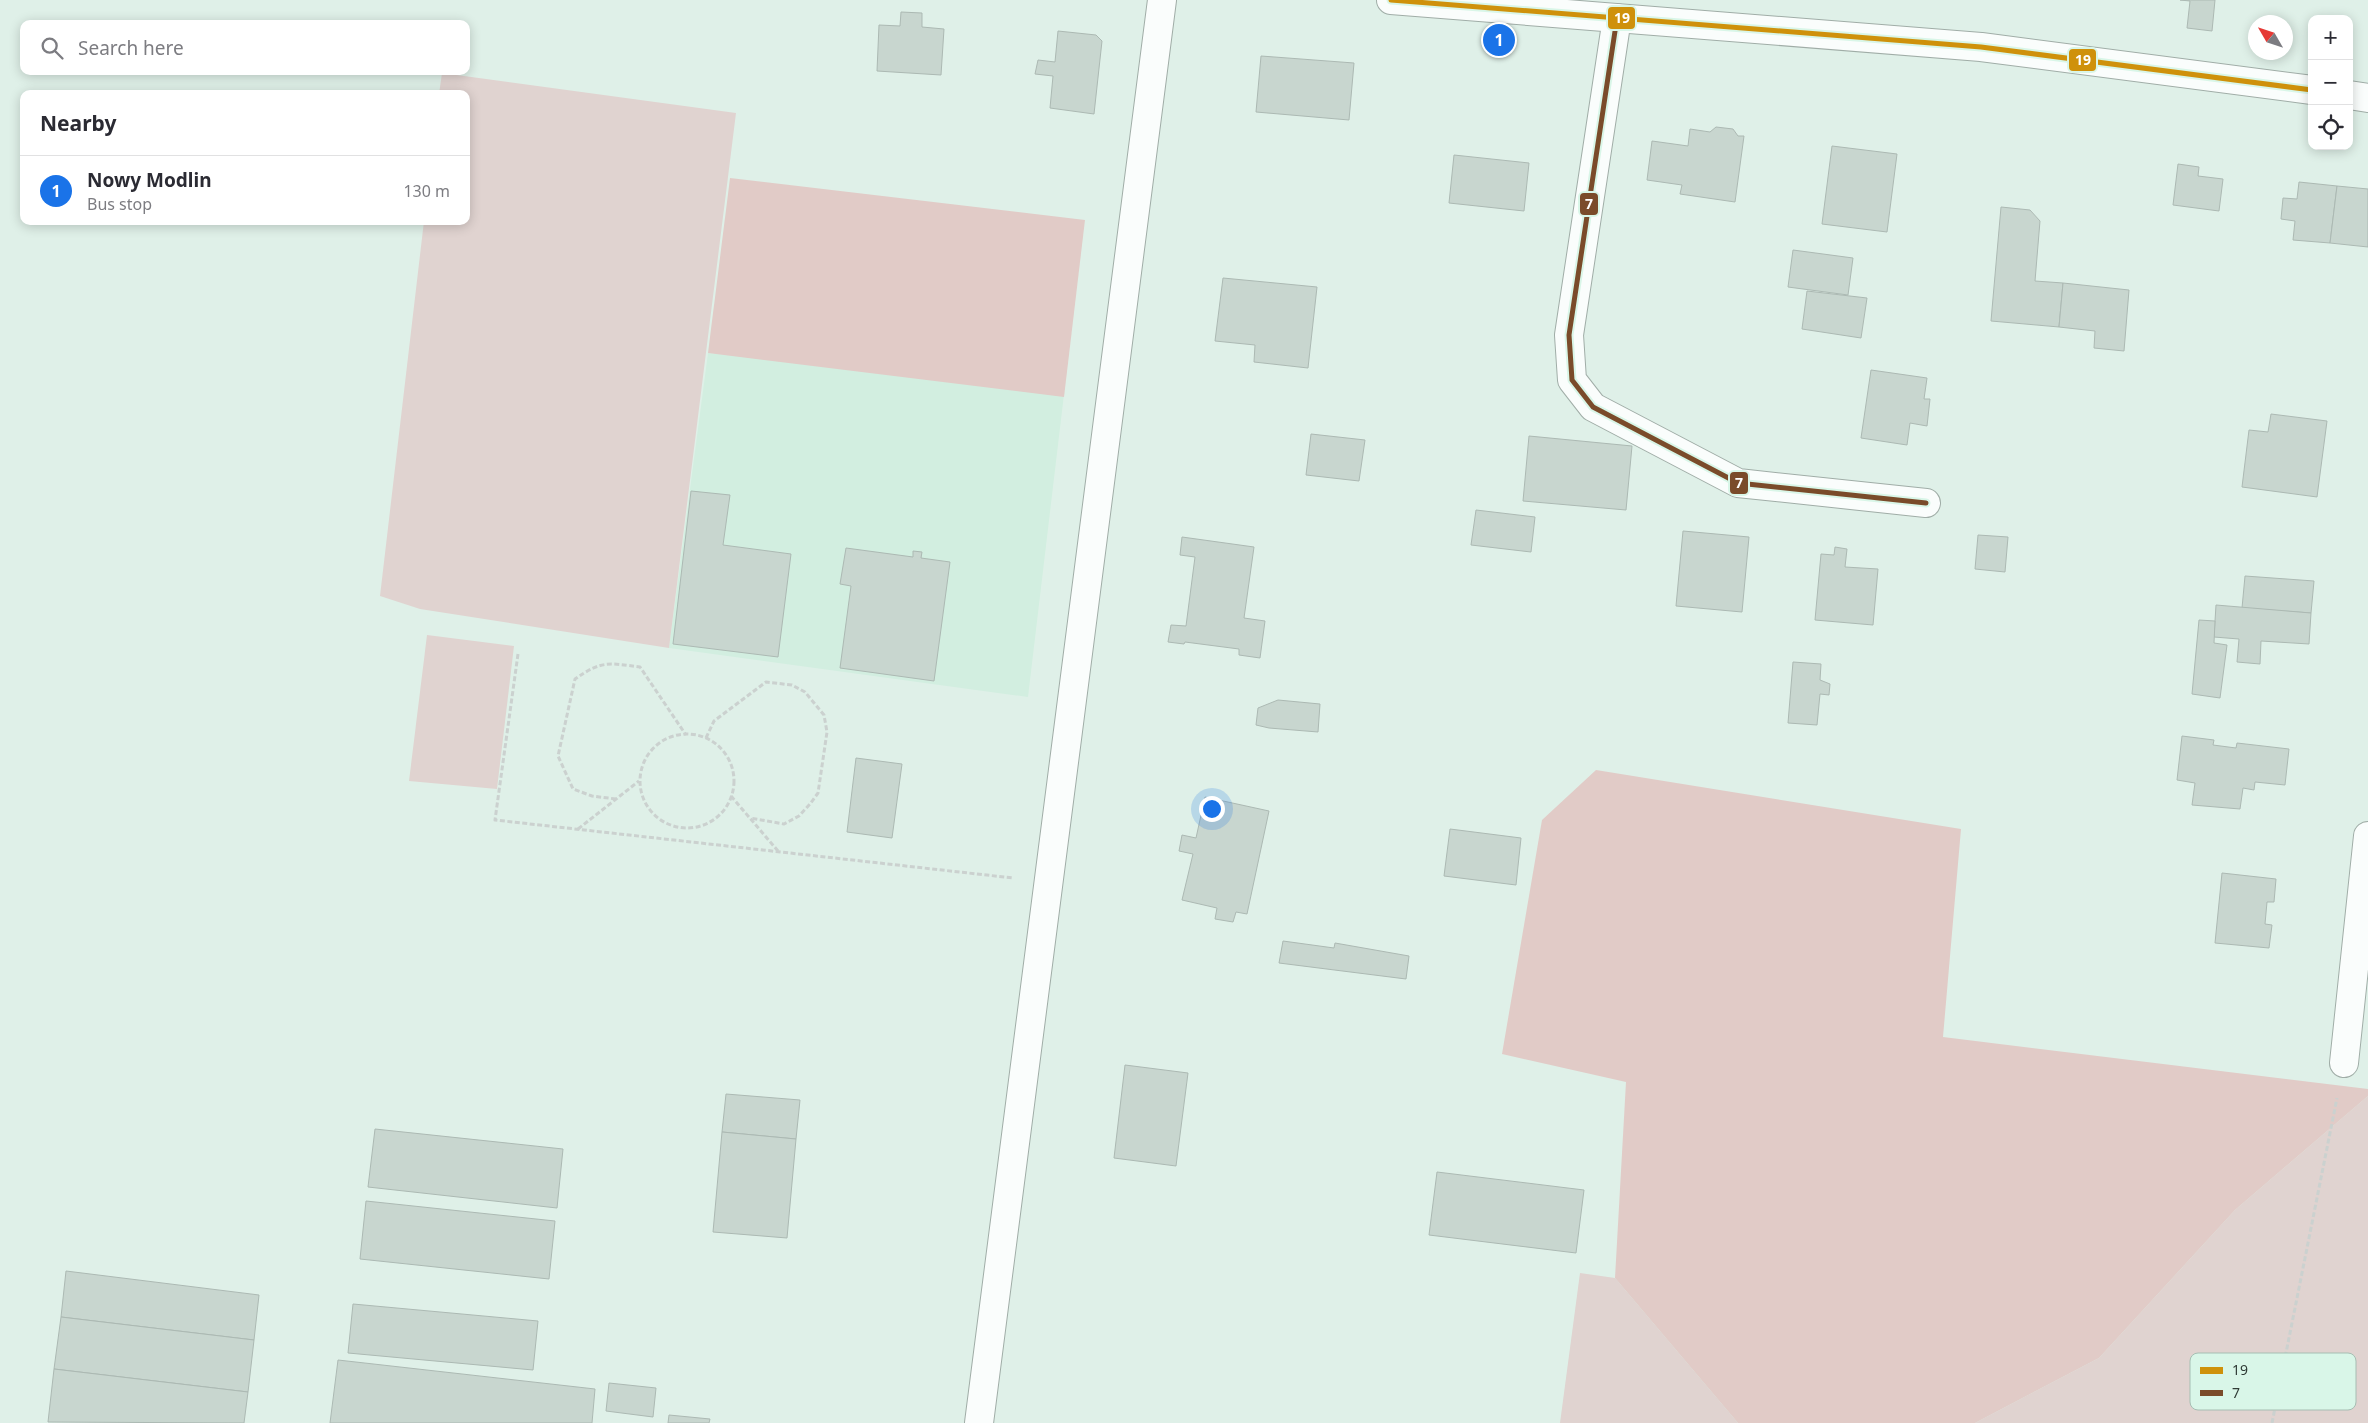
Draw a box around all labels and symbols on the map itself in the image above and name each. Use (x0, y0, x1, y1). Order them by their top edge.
line badge: 19 (1607, 6, 1636, 30)
text: 19 (1614, 8, 1630, 27)
north arrow (2248, 15, 2293, 60)
pin: 1 (1483, 21, 1515, 59)
line badge: 19 (2068, 48, 2097, 72)
text: 19 (2075, 50, 2091, 69)
line badge: 7 (1579, 192, 1599, 216)
text: 7 (1585, 194, 1593, 213)
line badge: 7 (1729, 471, 1749, 495)
text: 7 (1735, 473, 1743, 492)
your location (1199, 796, 1225, 822)
legend (2190, 1353, 2356, 1410)
text: 19 (2232, 1360, 2248, 1379)
text: 7 (2232, 1383, 2240, 1402)

